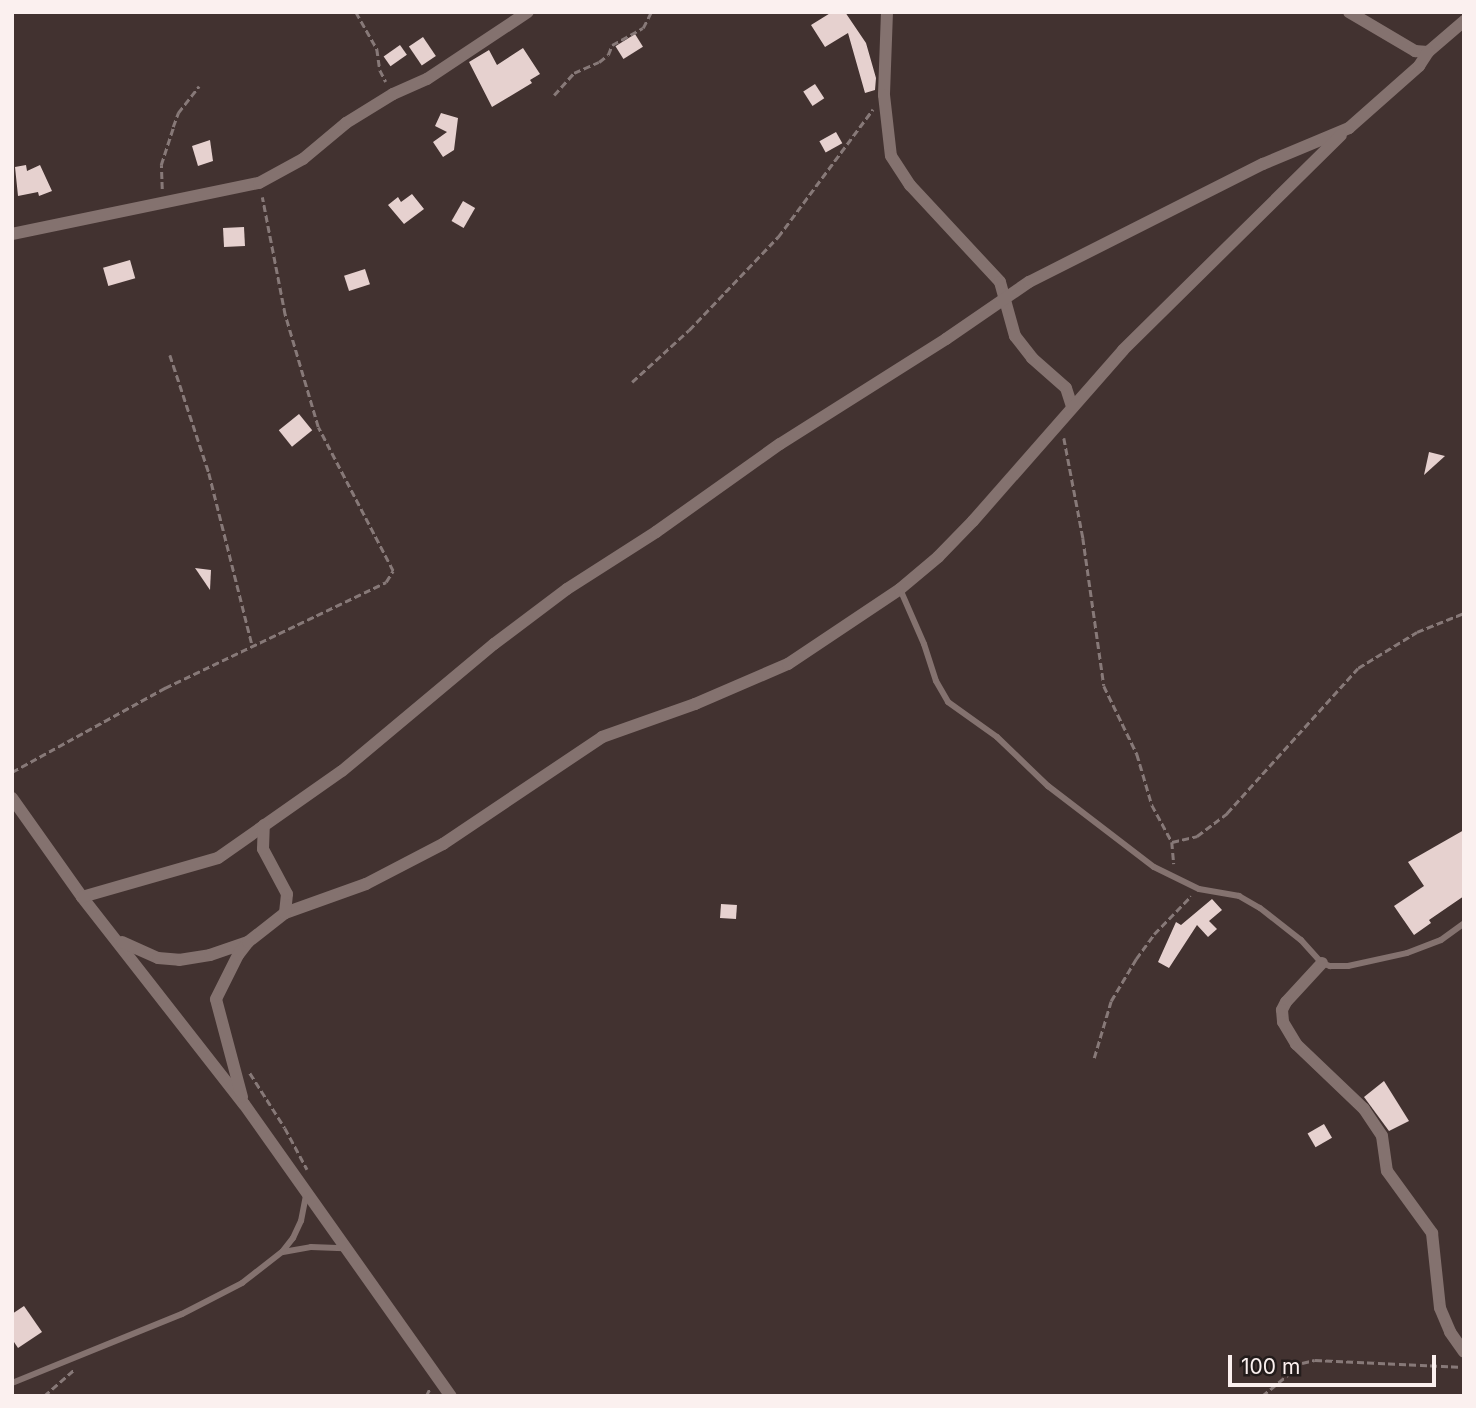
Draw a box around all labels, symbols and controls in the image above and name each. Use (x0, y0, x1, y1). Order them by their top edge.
scale bar (1231, 1342, 1439, 1386)
text: 100 m (1241, 1354, 1300, 1379)

